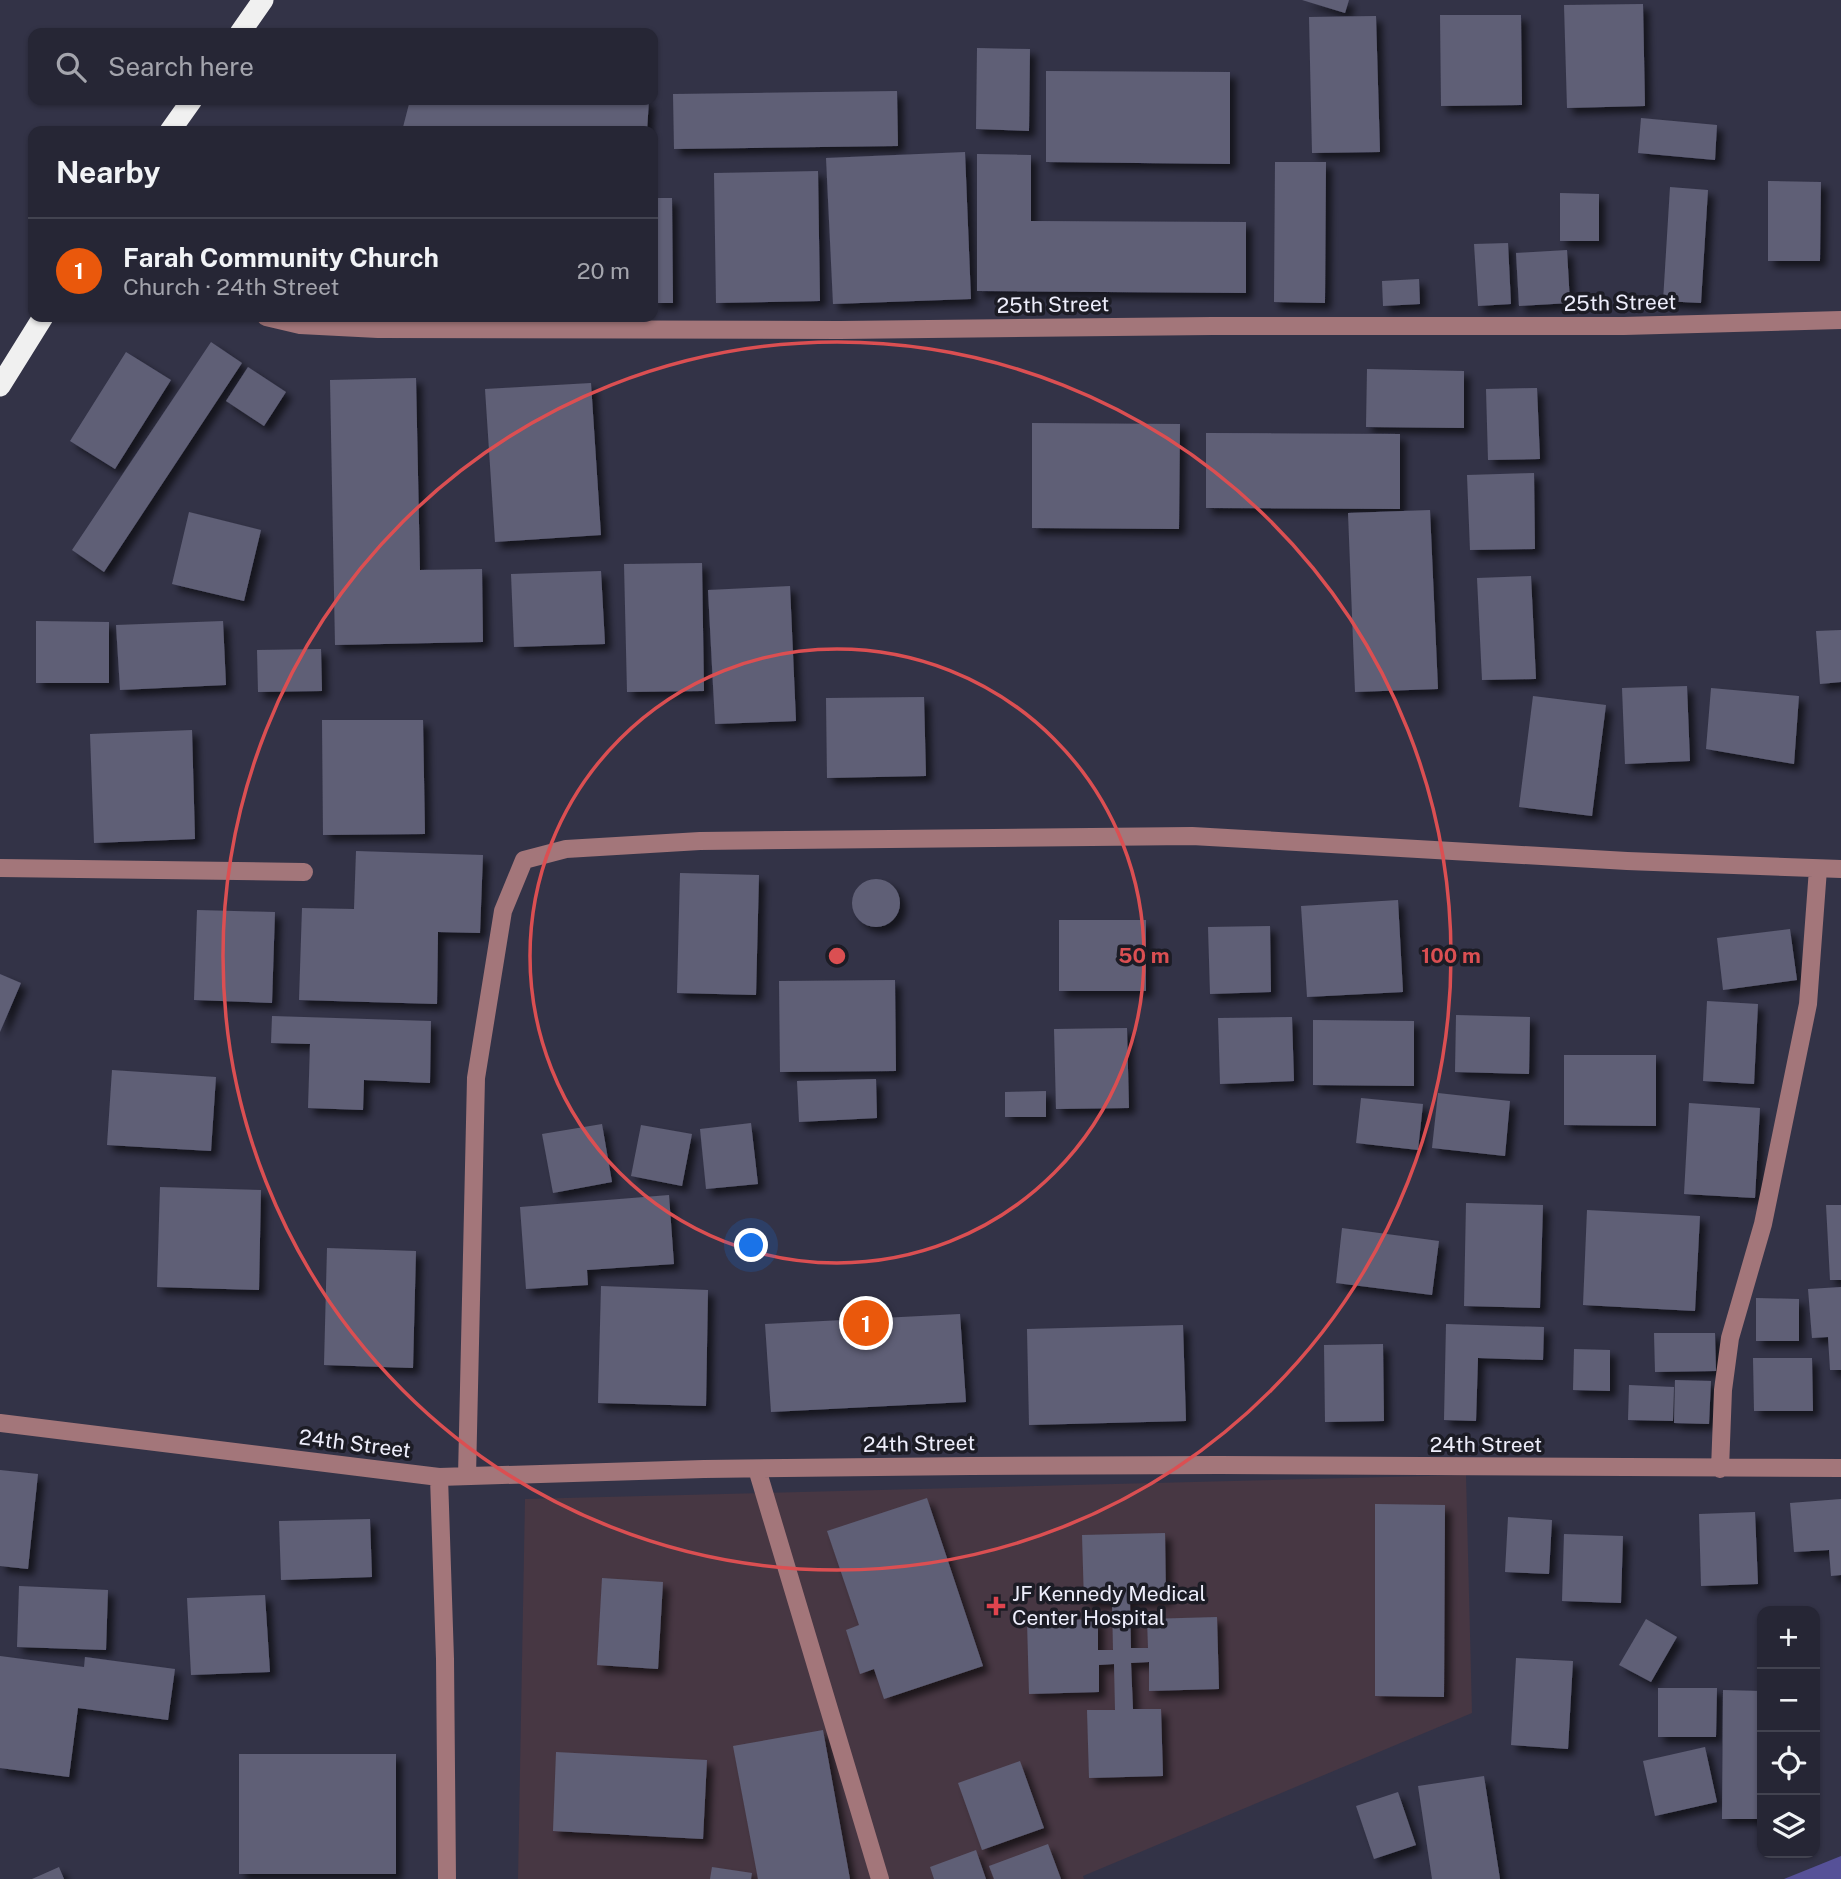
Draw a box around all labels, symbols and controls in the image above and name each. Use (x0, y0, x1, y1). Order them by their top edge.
search box (28, 28, 658, 105)
icon: search (52, 48, 90, 86)
text: Search here (108, 51, 254, 82)
text: Nearby (56, 154, 160, 190)
text: Farah Community Church (123, 242, 439, 273)
text: 1 (74, 257, 84, 284)
text: 20 m (577, 257, 630, 284)
text: Church · 24th Street (123, 273, 339, 300)
street label: 25th Street (1563, 289, 1677, 316)
street label: 25th Street (996, 291, 1110, 318)
text: 50 m (1118, 943, 1170, 968)
text: 100 m (1421, 943, 1481, 968)
centre of rings (825, 944, 849, 968)
your location (734, 1228, 768, 1262)
pin: 1 (843, 1297, 889, 1349)
street label: 24th Street (298, 1424, 412, 1463)
street label: 24th Street (863, 1430, 975, 1457)
street label: 24th Street (1430, 1432, 1542, 1457)
place label: JF Kennedy Medical Center Hospital (1012, 1581, 1206, 1630)
marker: JF Kennedy Medical Center Hospital (986, 1596, 1006, 1616)
map controls (1757, 1606, 1820, 1858)
button: + (1757, 1606, 1820, 1669)
button: − (1757, 1669, 1820, 1732)
button: locate (1757, 1732, 1820, 1795)
button: layers (1757, 1795, 1820, 1858)

